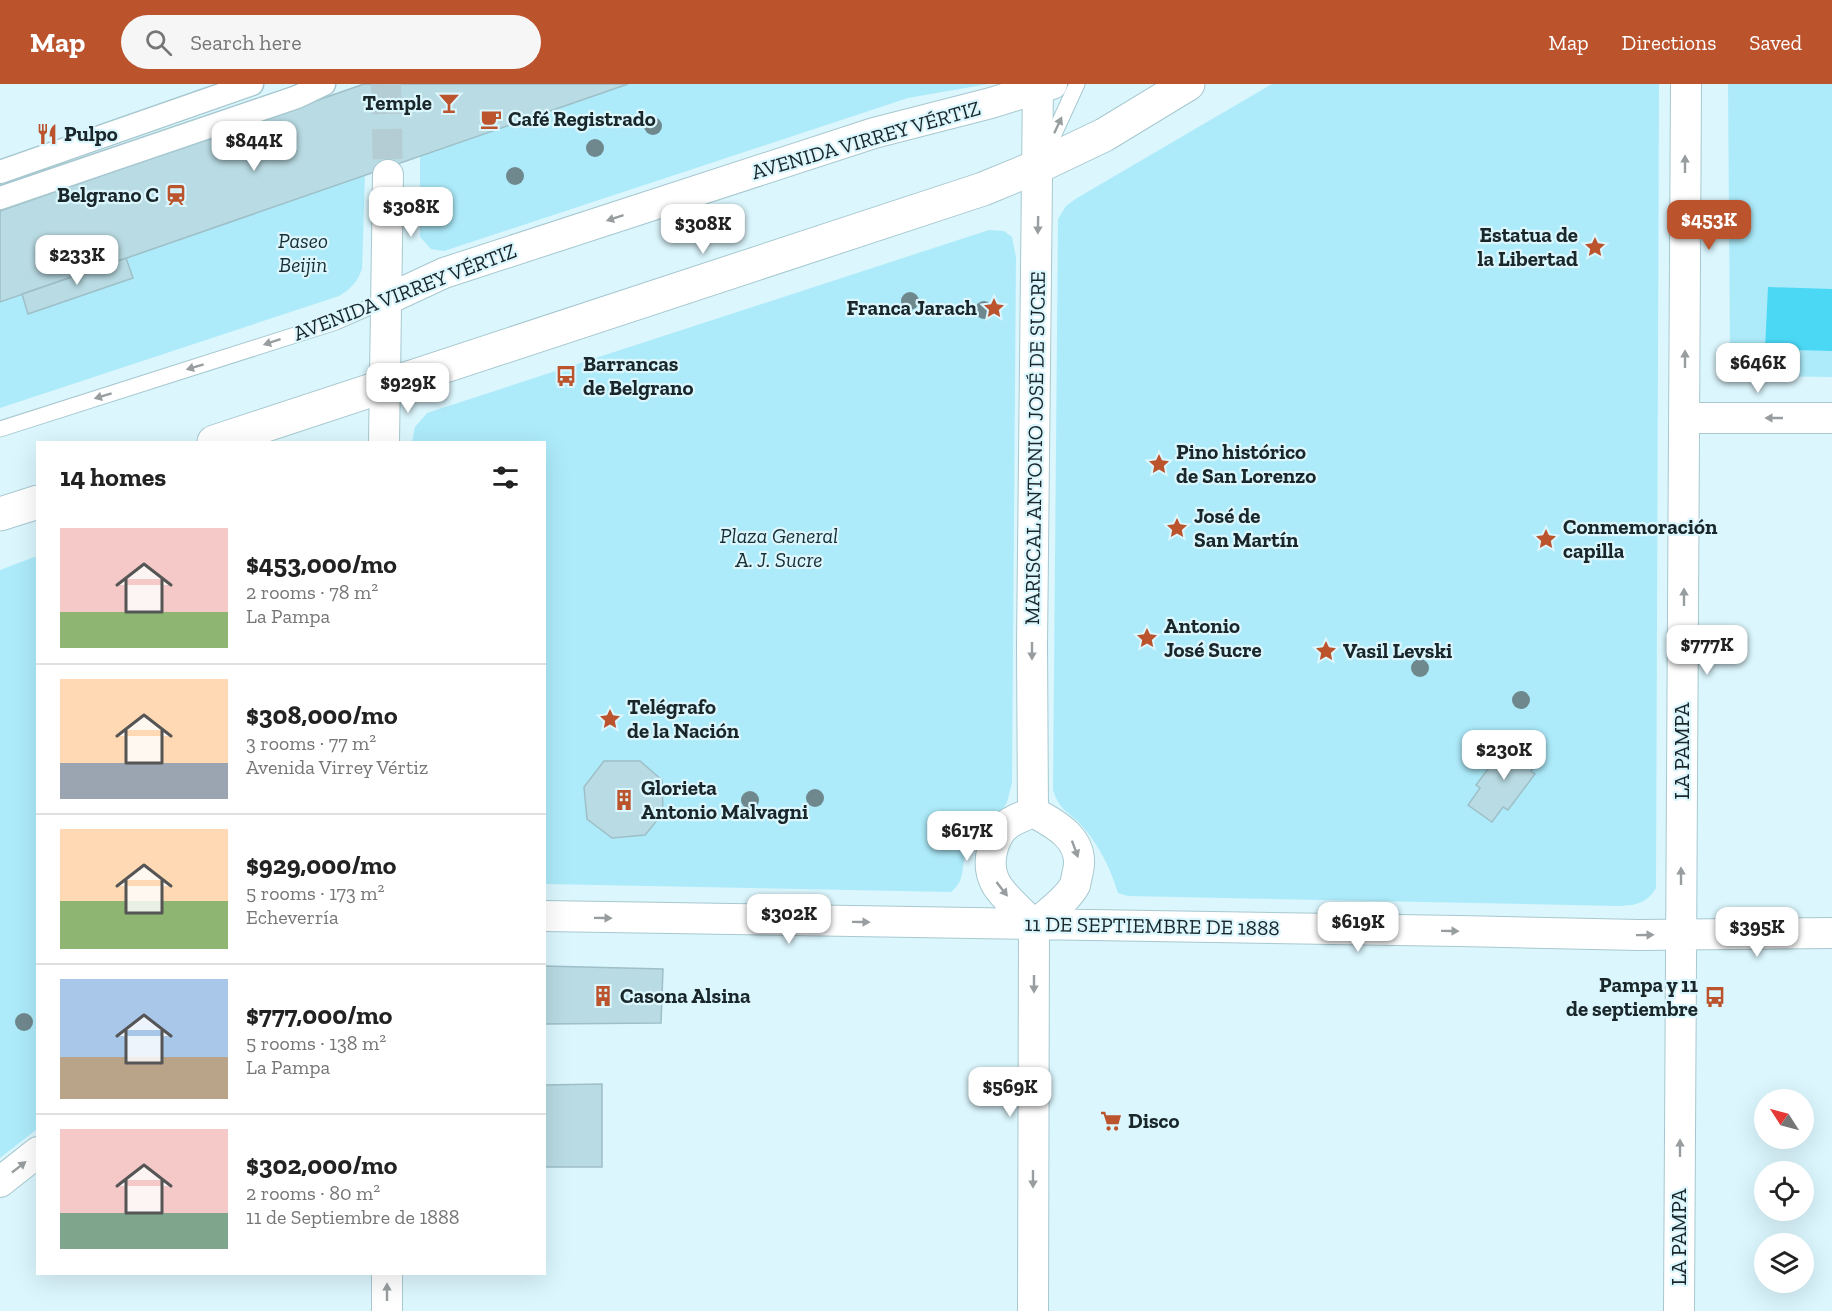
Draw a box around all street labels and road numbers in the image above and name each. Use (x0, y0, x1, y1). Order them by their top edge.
street label: AVENIDA VIRREY VÉRTIZ (748, 95, 983, 184)
street label: AVENIDA VIRREY VÉRTIZ (290, 237, 520, 346)
street label: MARISCAL ANTONIO JOSÉ DE SUCRE (1019, 271, 1050, 625)
street label: LA PAMPA (1669, 702, 1694, 799)
street label: 11 DE SEPTIEMBRE DE 1888 (1024, 911, 1280, 940)
street label: LA PAMPA (1666, 1188, 1691, 1285)

